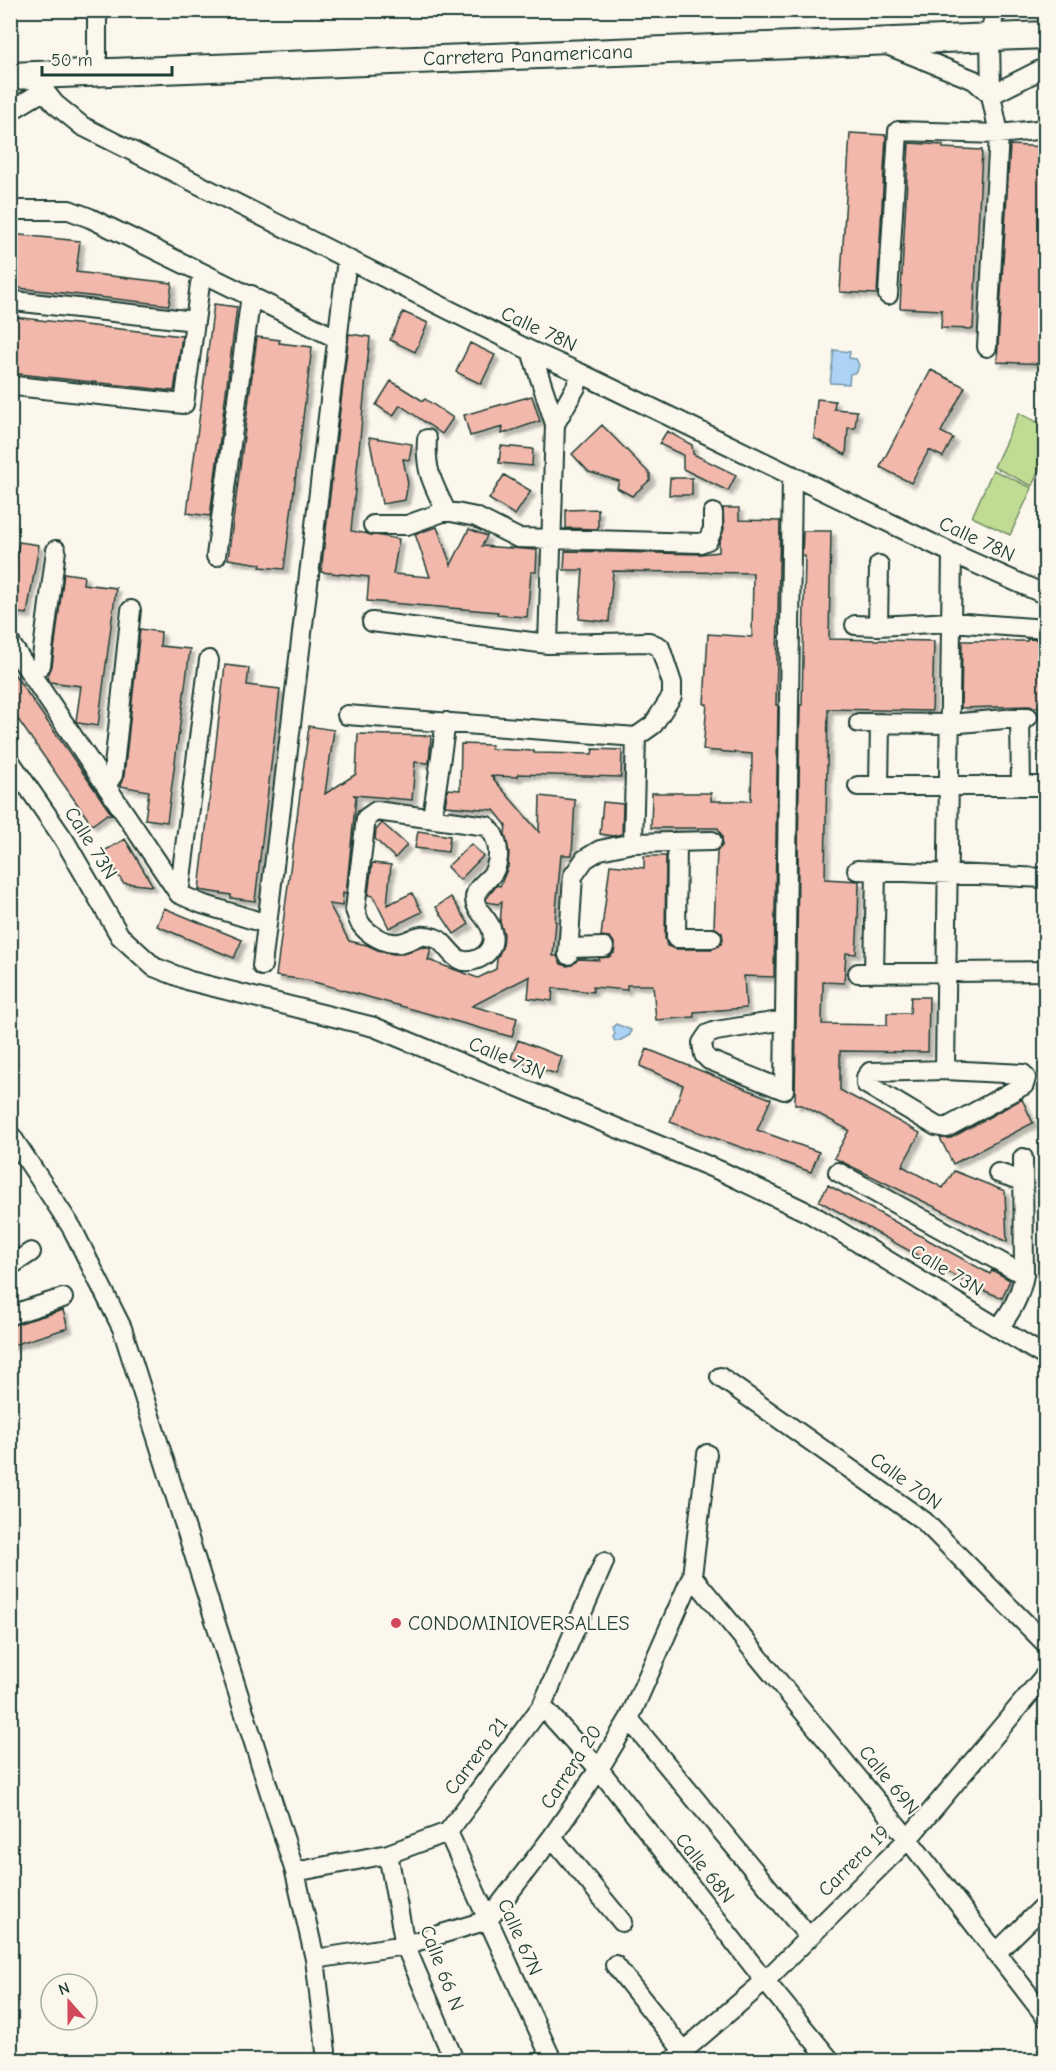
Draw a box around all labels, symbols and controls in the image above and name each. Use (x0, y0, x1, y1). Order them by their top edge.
scale bar (42, 39, 172, 77)
street label: Carretera Panamericana (423, 40, 633, 70)
text: 50 m (51, 50, 93, 71)
street label: Calle 78N (497, 301, 581, 357)
street label: Calle 78N (935, 511, 1019, 567)
street label: Calle 73N (60, 803, 122, 883)
street label: Calle 73N (465, 1032, 549, 1084)
street label: Calle 73N (906, 1239, 988, 1301)
street label: Calle 70N (866, 1447, 946, 1515)
place label: CONDOMINIOVERSALLES (408, 1612, 630, 1635)
marker: CONDOMINIOVERSALLES (389, 1616, 403, 1630)
street label: Carrera 21 (439, 1713, 513, 1799)
street label: Carrera 20 (535, 1721, 607, 1813)
street label: Calle 69N (854, 1741, 924, 1819)
street label: Carrera 19 (814, 1821, 894, 1901)
street label: Calle 68N (671, 1828, 739, 1908)
street label: Calle 67N (493, 1895, 547, 1979)
street label: Calle 66 N (415, 1922, 469, 2014)
north arrow (39, 1972, 99, 2032)
text: N (56, 1979, 72, 1999)

